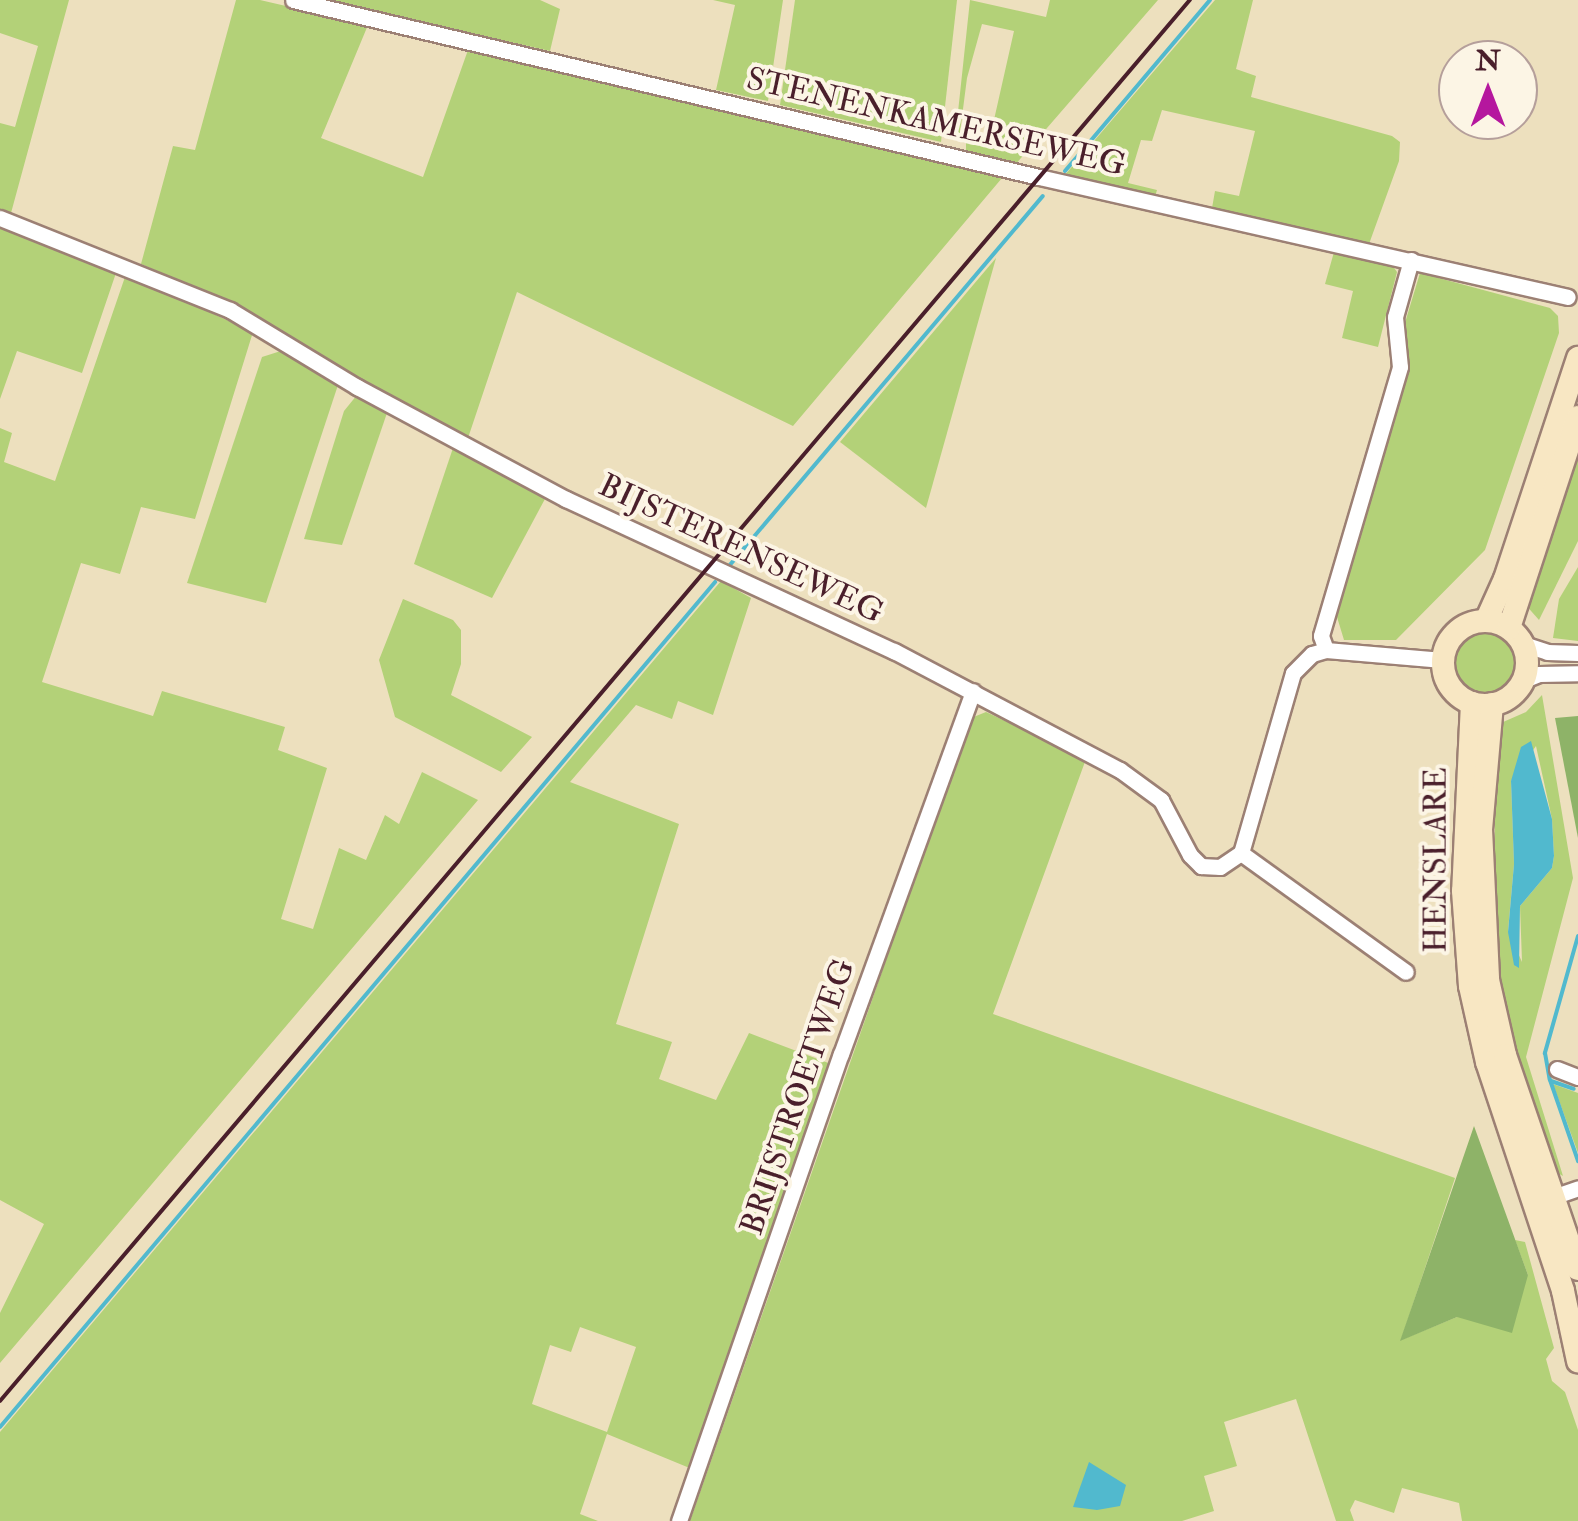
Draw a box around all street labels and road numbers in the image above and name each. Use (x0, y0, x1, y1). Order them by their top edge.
street label: STENENKAMERSEWEG (743, 60, 1129, 184)
street label: BIJSTERENSEWEG (593, 466, 889, 632)
street label: HENSLARE (1417, 767, 1455, 953)
street label: BRIJSTROETWEG (733, 954, 863, 1240)

